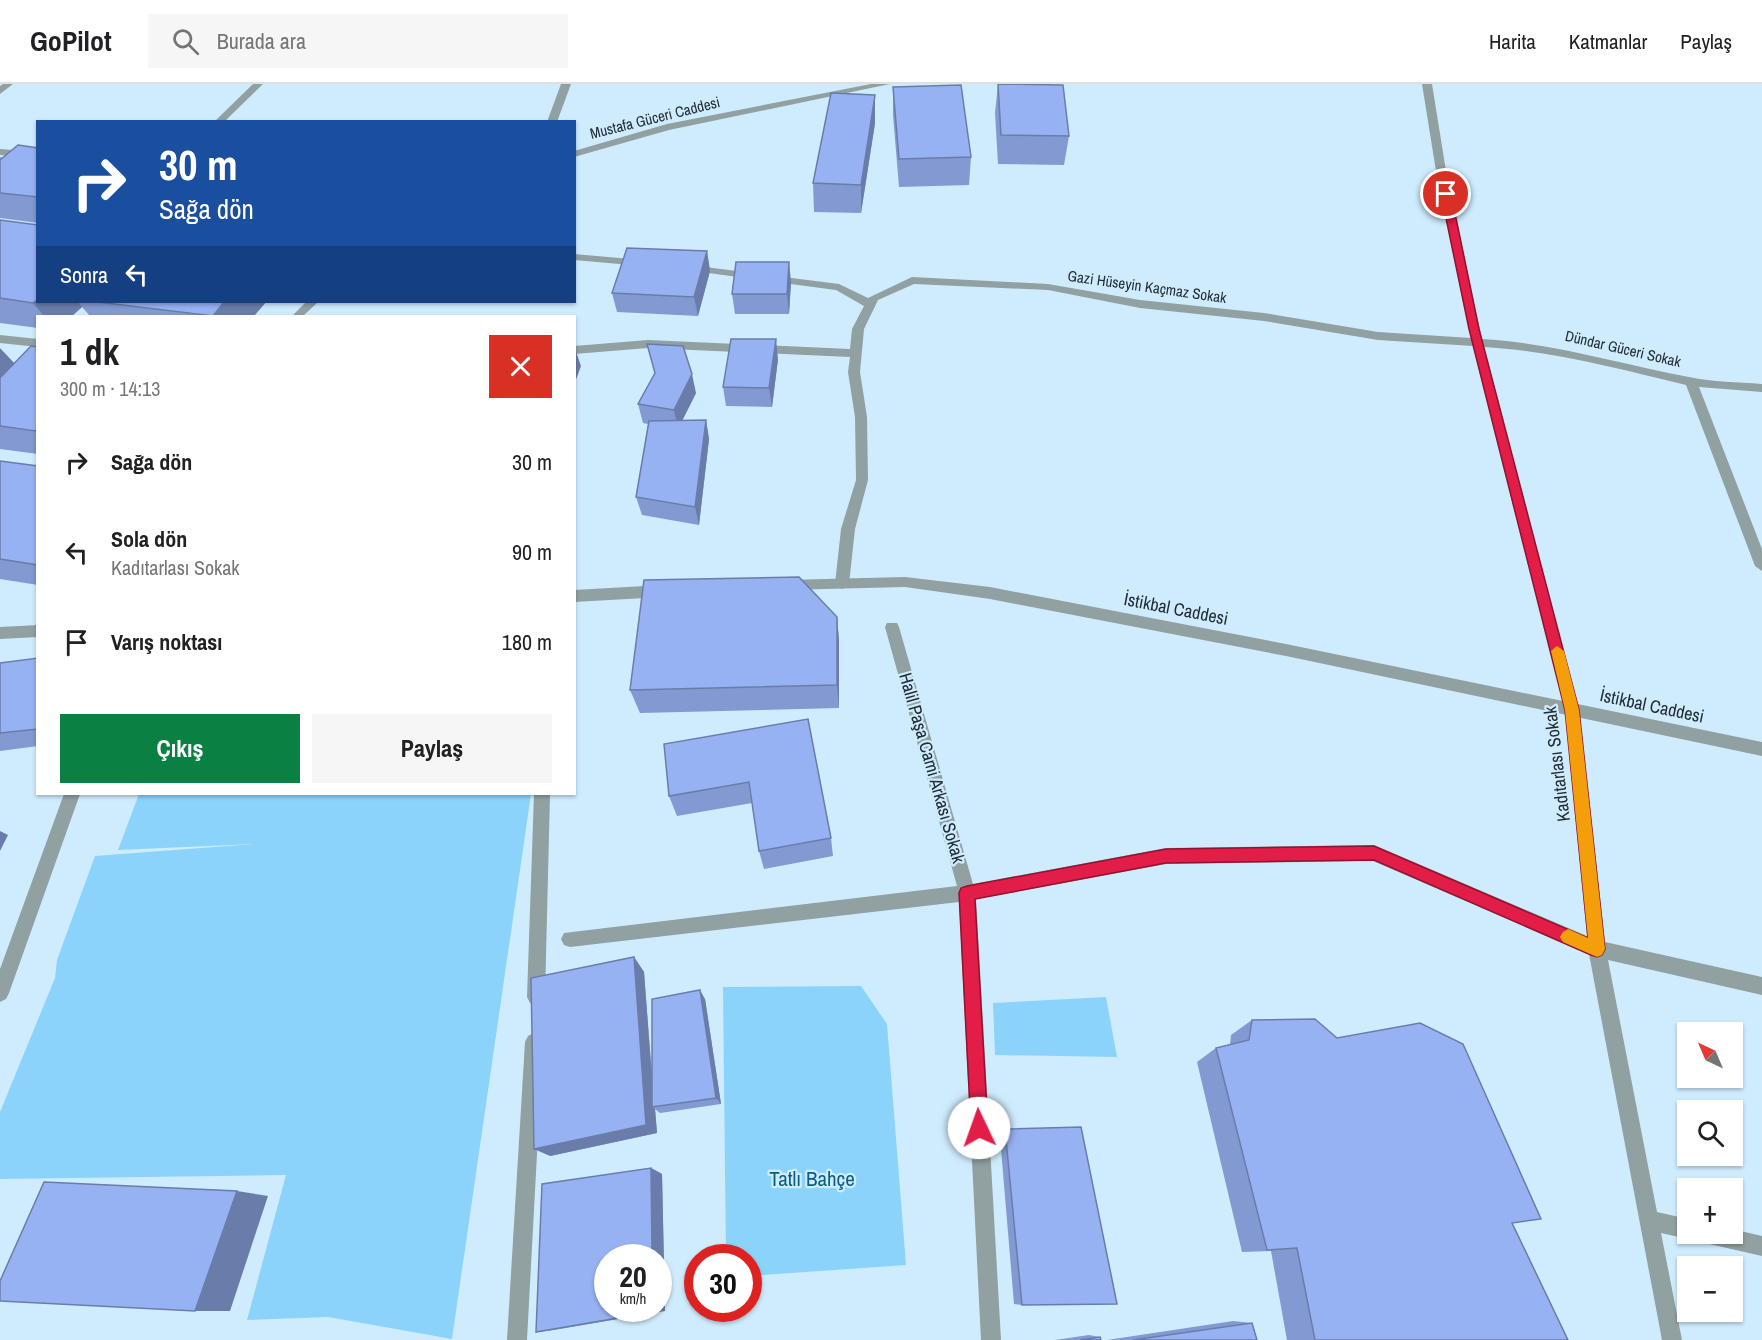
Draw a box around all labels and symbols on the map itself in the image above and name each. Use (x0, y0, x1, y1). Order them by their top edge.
street label: Mustafa Güceri Caddesi (588, 91, 722, 144)
pin (1420, 168, 1471, 219)
street label: Gazi Hüseyin Kaçmaz Sokak (1066, 265, 1229, 308)
street label: Dündar Güceri Sokak (1563, 325, 1684, 372)
street label: İstikbal Caddesi (1122, 586, 1230, 631)
street label: Halil Paşa Cami Arkası Sokak (893, 670, 972, 867)
street label: İstikbal Caddesi (1598, 682, 1706, 729)
street label: Kadıtarlası Sokak (1537, 705, 1576, 823)
north arrow (1677, 1022, 1743, 1088)
position arrow (947, 1096, 1011, 1160)
park label: Tatlı Bahçe (769, 1164, 855, 1193)
speed limit sign: 30 (684, 1244, 762, 1322)

